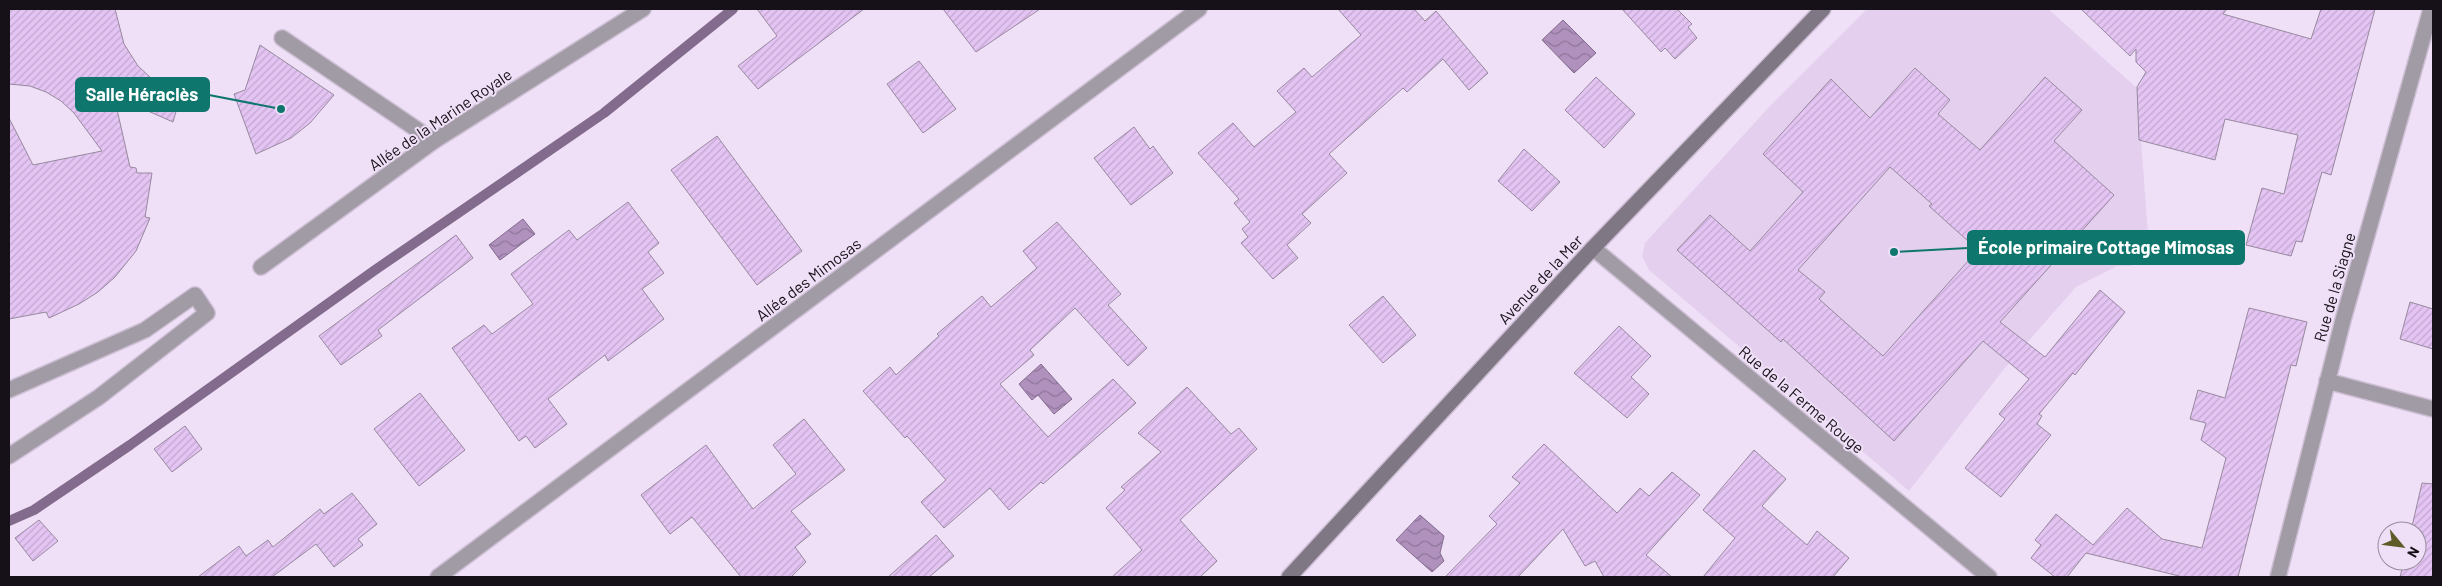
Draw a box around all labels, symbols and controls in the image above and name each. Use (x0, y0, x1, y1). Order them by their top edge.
street label: Allée de la Marine Royale (365, 64, 515, 174)
callout: Salle Héraclès (76, 78, 209, 111)
text: Salle Héraclès (86, 83, 198, 105)
street label: Avenue de la Mer (1494, 230, 1586, 328)
street label: Rue de la Siagne (2309, 230, 2359, 344)
callout: École primaire Cottage Mimosas (1968, 231, 2244, 264)
street label: Allée des Mimosas (752, 233, 864, 325)
text: École primaire Cottage Mimosas (1978, 236, 2234, 258)
street label: Rue de la Ferme Rouge (1736, 341, 1868, 457)
north arrow (2377, 521, 2427, 571)
text: N (2404, 544, 2423, 561)

